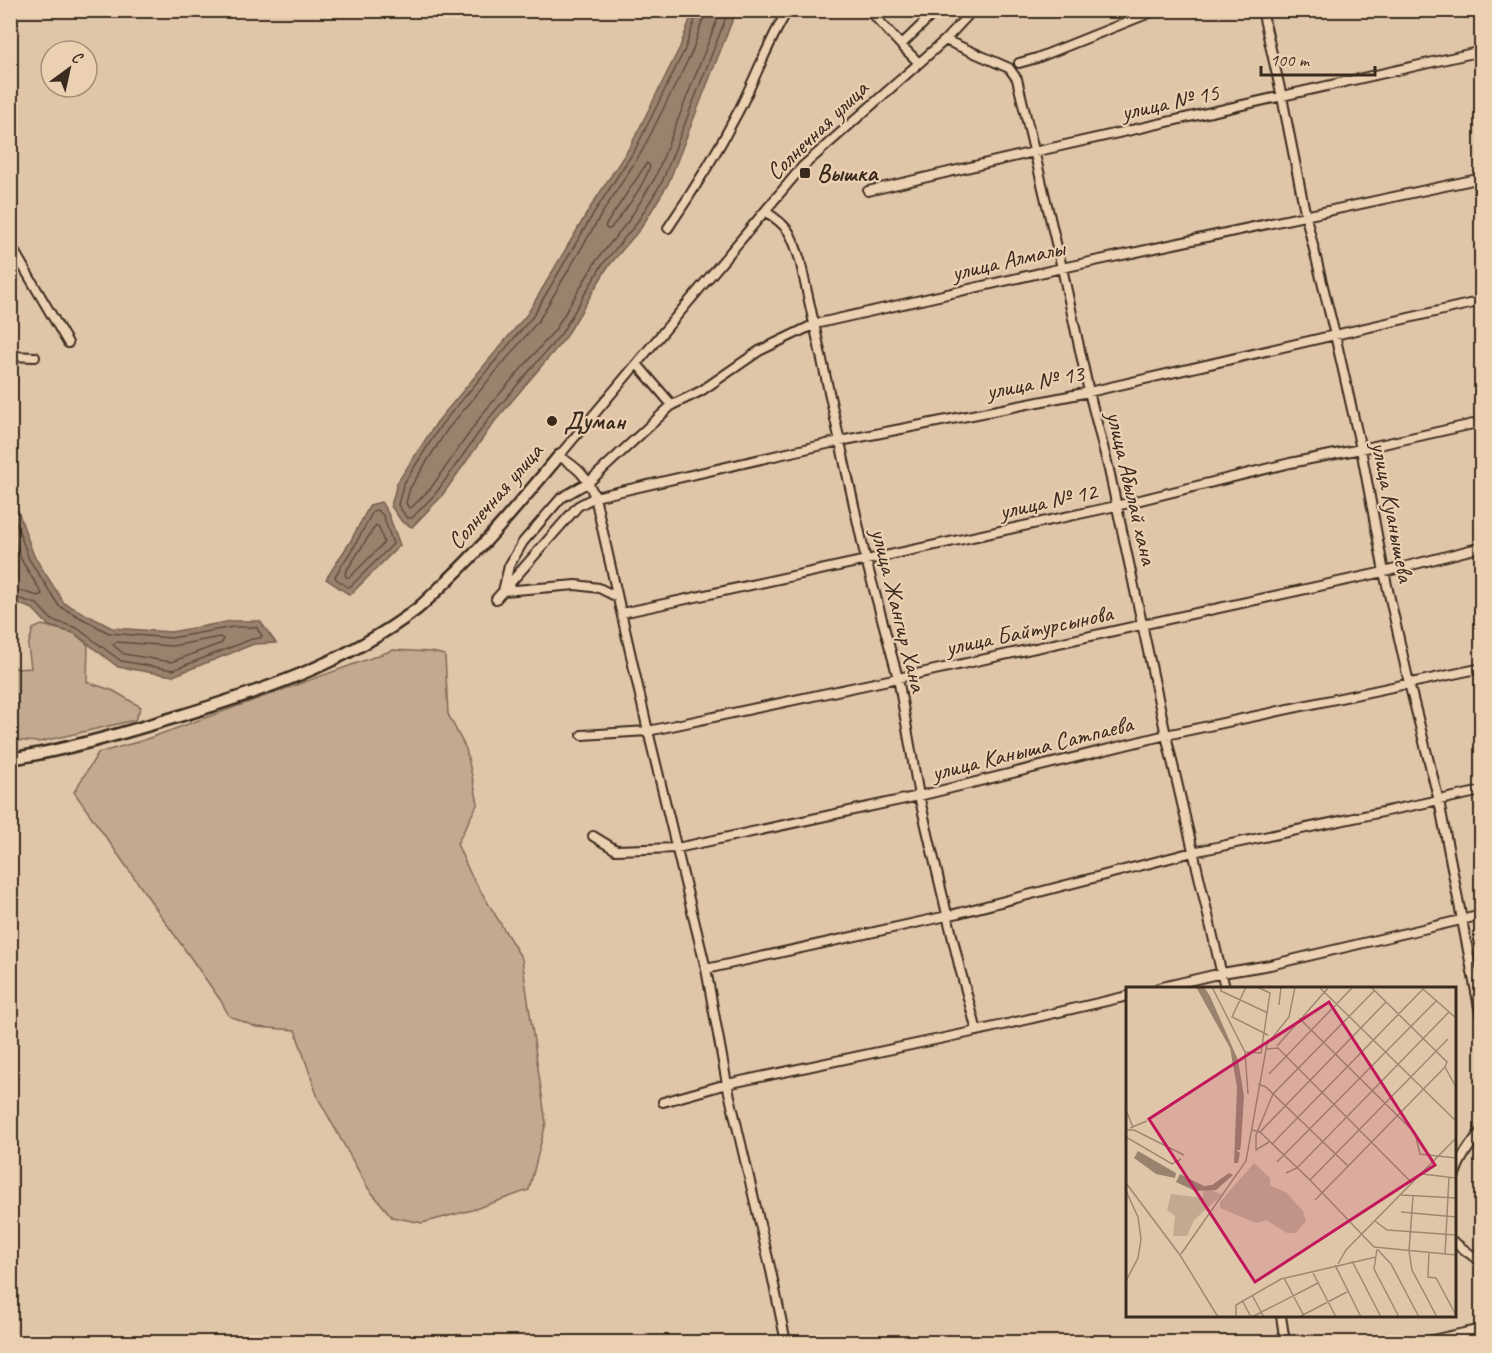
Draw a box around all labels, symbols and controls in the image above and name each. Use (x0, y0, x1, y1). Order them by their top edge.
north arrow (39, 39, 99, 99)
scale bar (1261, 39, 1375, 77)
text: С (68, 47, 87, 69)
text: 100 m (1270, 49, 1311, 71)
street label: Солнечная улица (759, 73, 876, 186)
street label: улица № 15 (1116, 77, 1223, 127)
place label: Вышка (817, 158, 879, 188)
marker: Вышка (798, 166, 812, 180)
street label: улица Алмалы (947, 232, 1070, 288)
street label: улица № 13 (982, 357, 1089, 407)
place label: Думан (564, 406, 626, 436)
street label: улица Абылай хана (1099, 406, 1165, 569)
marker: Думан (545, 414, 559, 428)
street label: Солнечная улица (441, 436, 550, 555)
street label: улица Куанышева (1364, 437, 1422, 586)
street label: улица № 12 (994, 476, 1102, 526)
street label: улица Жангир Хана (864, 523, 934, 696)
street label: улица Байтурсынова (941, 597, 1117, 663)
street label: улица Каныша Сатпаева (927, 708, 1137, 788)
inset map (1126, 987, 1456, 1317)

